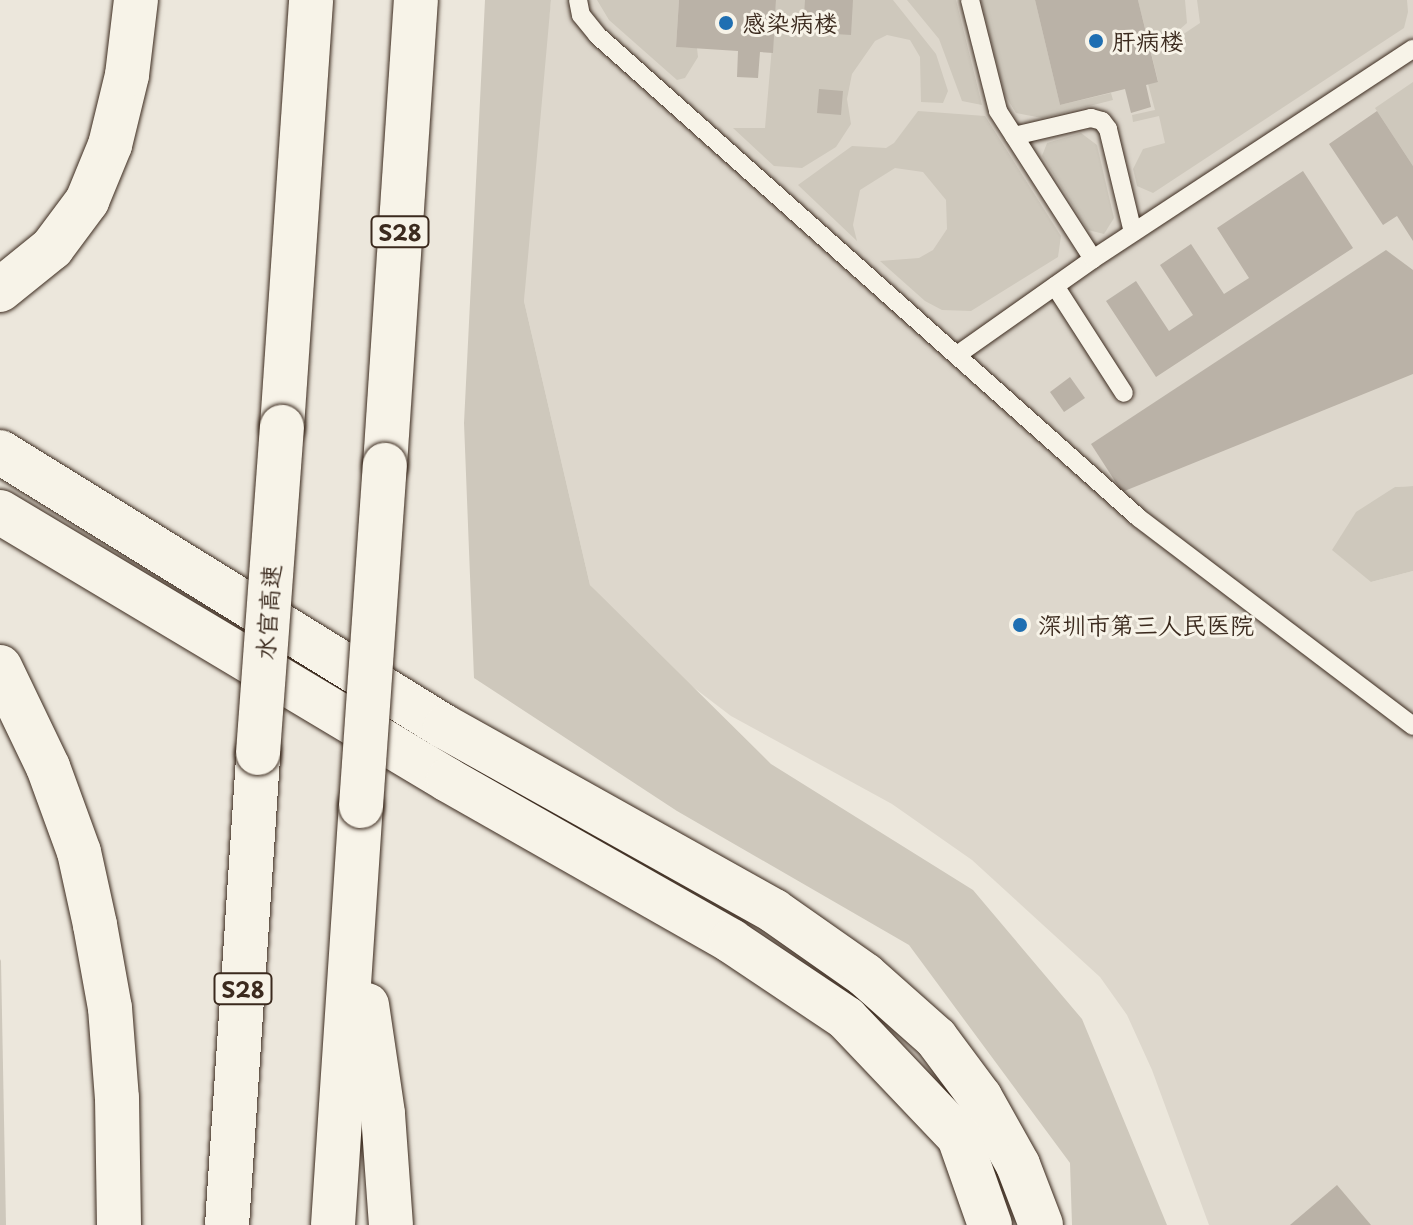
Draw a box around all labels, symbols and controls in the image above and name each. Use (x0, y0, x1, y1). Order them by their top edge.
place label: 感染病楼 (742, 9, 838, 37)
marker: 感染病楼 (717, 14, 735, 32)
place label: 肝病楼 (1112, 27, 1184, 55)
marker: 肝病楼 (1087, 32, 1105, 50)
road number: S28 (370, 214, 430, 250)
street label: 水官高速 (250, 563, 286, 661)
place label: 深圳市第三人民医院 (1038, 611, 1254, 639)
marker: 深圳市第三人民医院 (1009, 614, 1031, 636)
road number: S28 (213, 971, 273, 1007)

